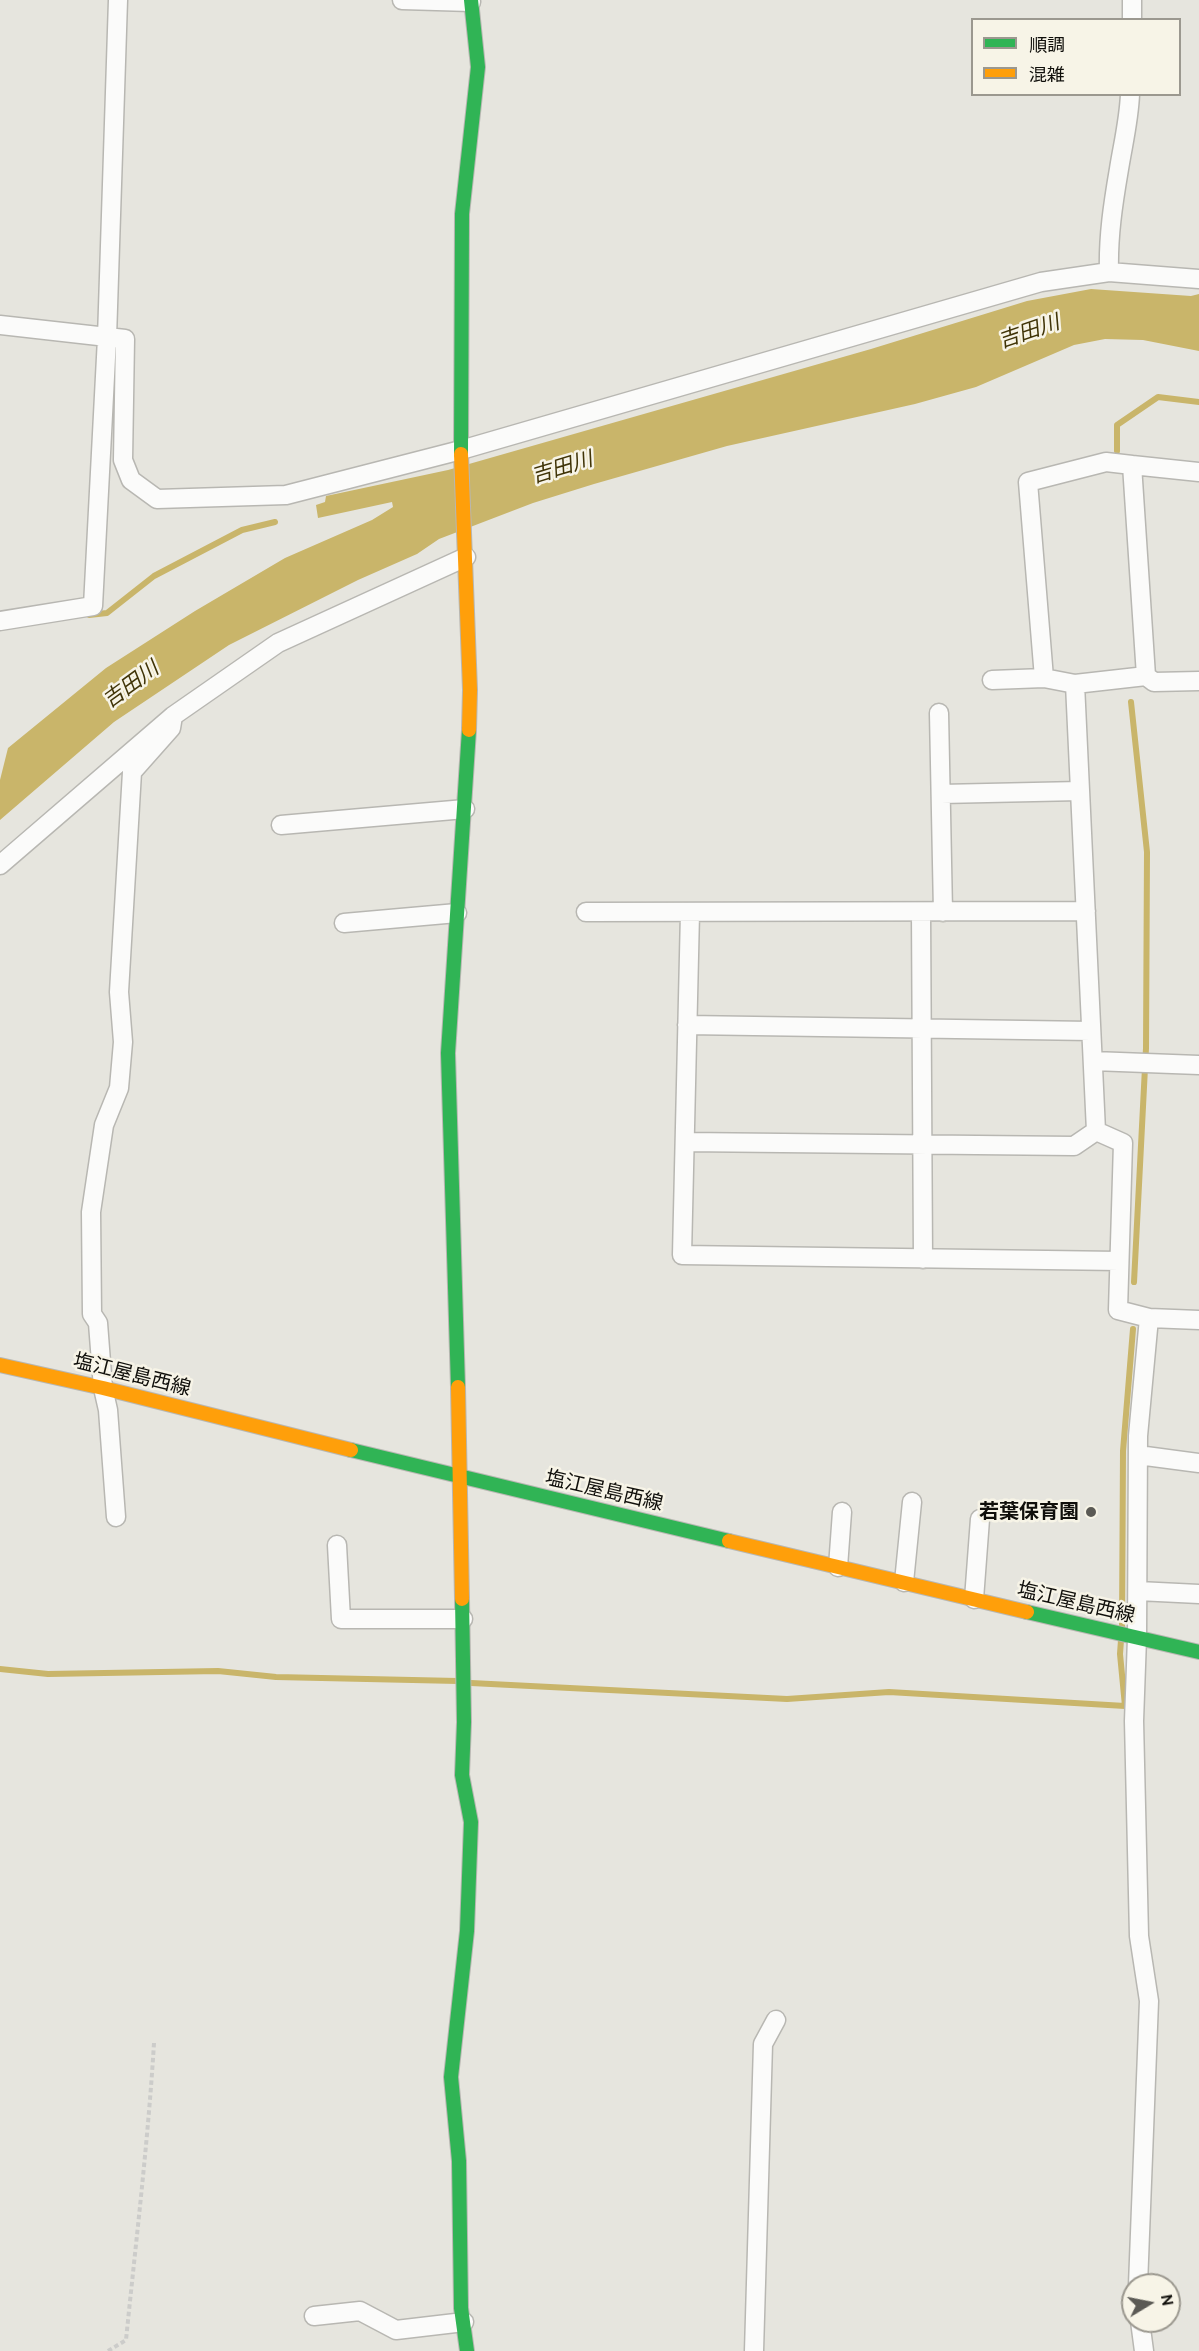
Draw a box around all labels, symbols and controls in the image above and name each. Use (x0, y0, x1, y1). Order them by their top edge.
legend (971, 18, 1181, 96)
text: 順調 (1029, 34, 1065, 56)
text: 混雑 (1029, 64, 1065, 86)
water label: 吉田川 (995, 310, 1063, 354)
water label: 吉田川 (528, 447, 596, 489)
water label: 吉田川 (98, 656, 164, 714)
street label: 塩江屋島西線 (71, 1349, 193, 1401)
street label: 塩江屋島西線 (543, 1466, 665, 1516)
place label: 若葉保育園 (979, 1500, 1079, 1524)
marker: 若葉保育園 (1084, 1505, 1098, 1519)
street label: 塩江屋島西線 (1015, 1578, 1137, 1628)
north arrow (1121, 2273, 1181, 2333)
text: N (1157, 2293, 1178, 2307)

